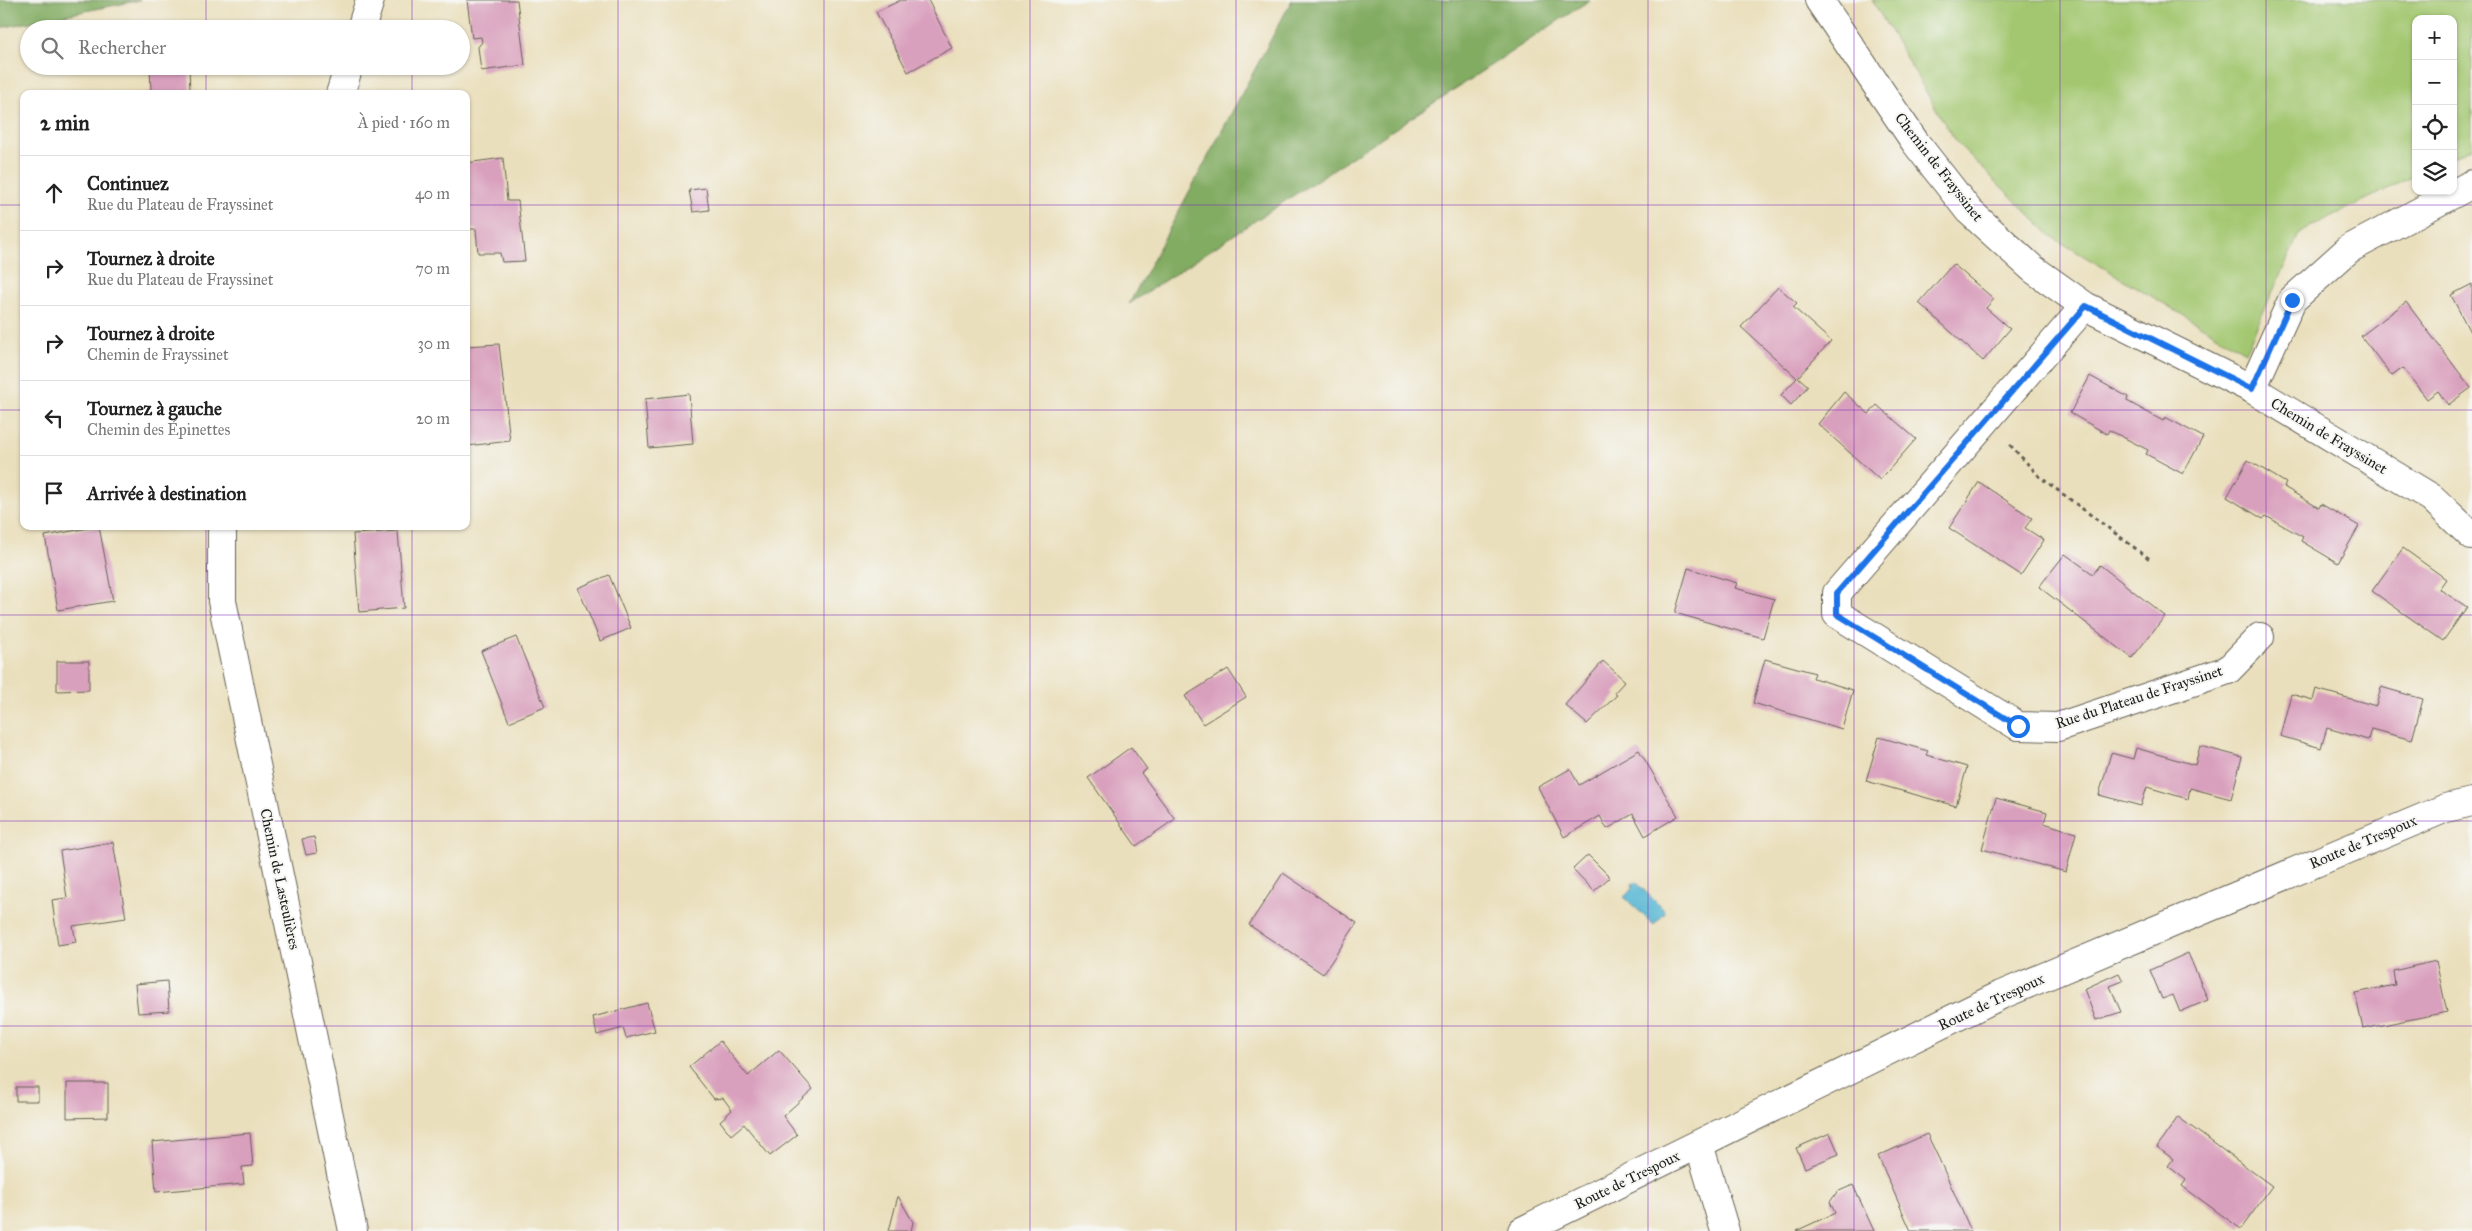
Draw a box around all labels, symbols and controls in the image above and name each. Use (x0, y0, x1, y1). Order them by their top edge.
map controls (2412, 15, 2457, 195)
button: + (2412, 15, 2457, 60)
search box (20, 20, 470, 75)
icon: search (38, 34, 66, 62)
text: Rechercher (78, 36, 166, 59)
button: − (2412, 60, 2457, 105)
button: locate (2412, 105, 2457, 150)
street label: Chemin de Frayssinet (1891, 109, 1987, 225)
text: 2 min (40, 110, 90, 136)
text: À pied · 160 m (358, 113, 450, 132)
button: layers (2412, 150, 2457, 195)
text: Continuez (87, 172, 169, 195)
icon: ahead (40, 179, 68, 207)
text: 40 m (415, 184, 450, 203)
text: Rue du Plateau de Frayssinet (87, 195, 273, 214)
text: Tournez à droite (87, 247, 215, 270)
icon: right (40, 254, 68, 282)
text: 70 m (415, 259, 450, 278)
text: Rue du Plateau de Frayssinet (87, 270, 273, 289)
route end (2281, 289, 2304, 312)
text: Tournez à droite (87, 322, 215, 345)
icon: right (40, 329, 68, 357)
text: 30 m (417, 334, 450, 353)
text: Chemin de Frayssinet (87, 345, 229, 364)
street label: Chemin de Frayssinet (2267, 394, 2391, 478)
text: Tournez à gauche (87, 397, 222, 420)
icon: left (40, 404, 68, 432)
text: 20 m (416, 409, 450, 428)
text: Chemin des Épinettes (87, 420, 230, 439)
icon: arrive (40, 479, 68, 507)
text: Arrivée à destination (87, 482, 246, 505)
street label: Rue du Plateau de Frayssinet (2053, 661, 2226, 733)
route start (2007, 715, 2030, 738)
street label: Chemin de Lasteulières (256, 807, 304, 951)
street label: Route de Trespoux (2307, 811, 2420, 873)
street label: Route de Trespoux (1935, 969, 2047, 1034)
street label: Route de Trespoux (1571, 1147, 1683, 1213)

